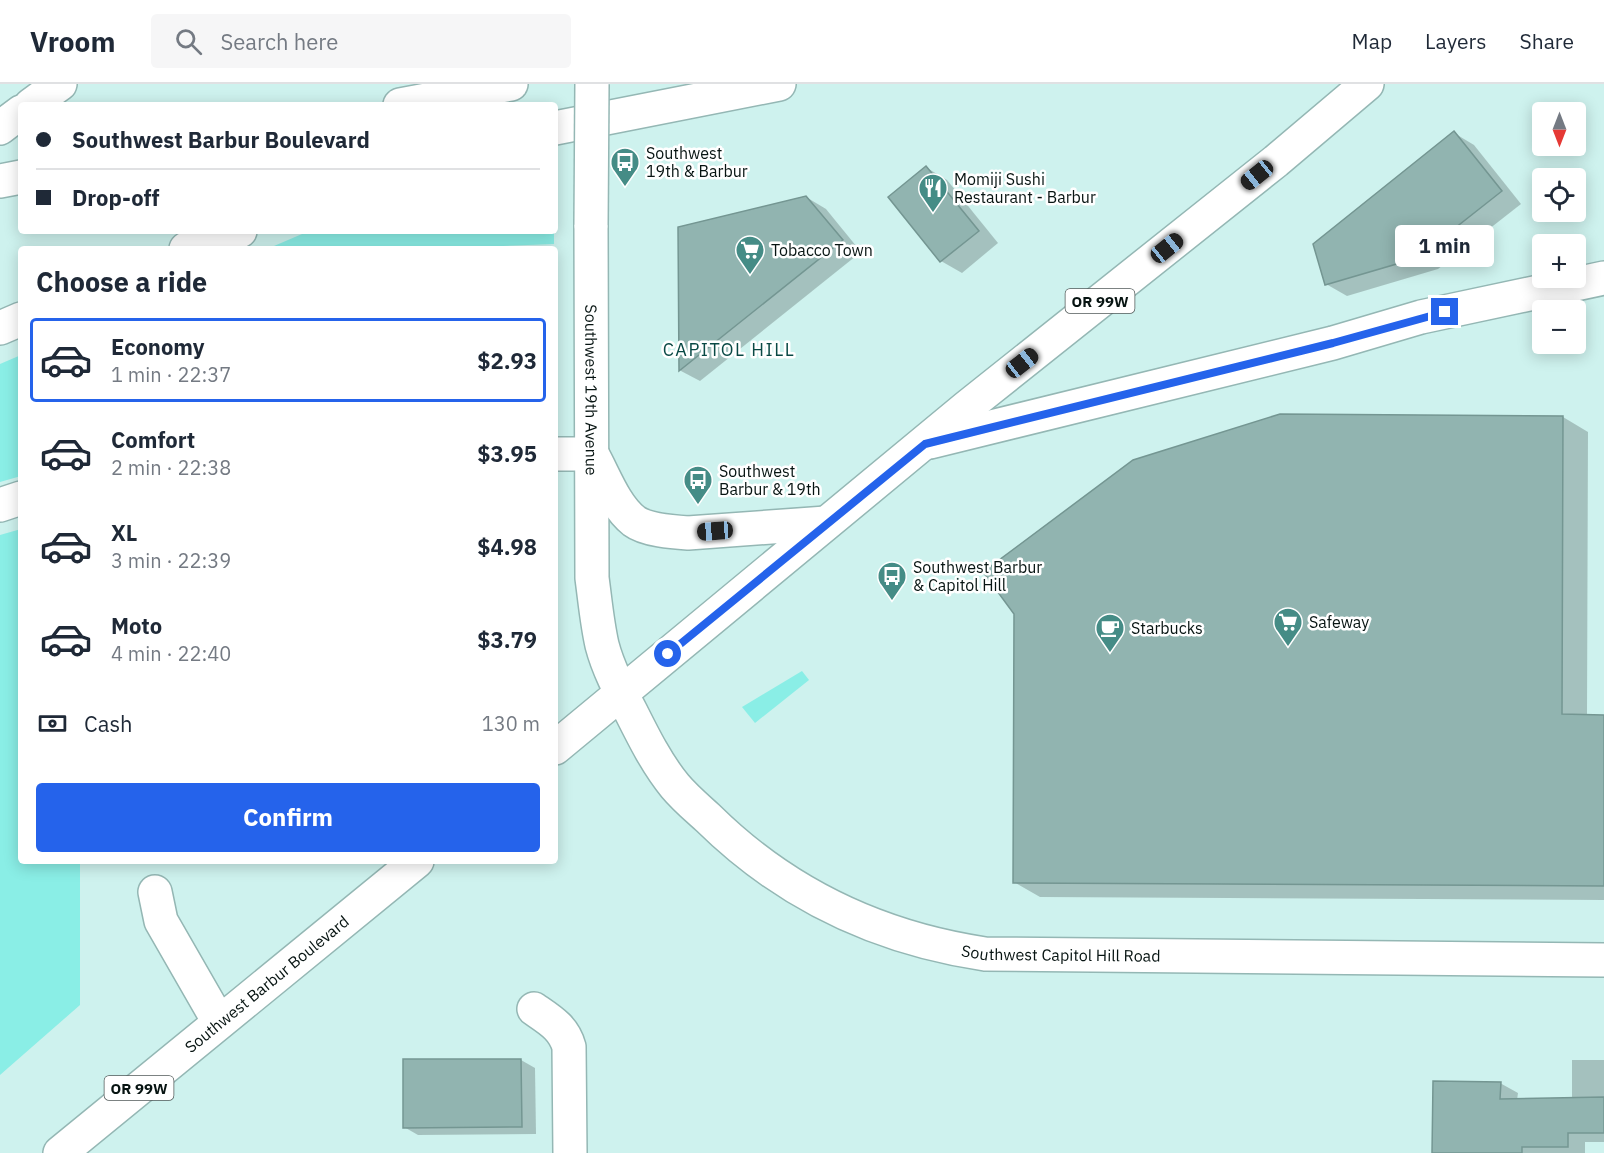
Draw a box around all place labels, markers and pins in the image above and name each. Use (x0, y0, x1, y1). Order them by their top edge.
place label: Southwest 19th & Barbur (646, 143, 748, 181)
bus stop icon: Southwest 19th & Barbur (609, 146, 641, 188)
place label: Momiji Sushi Restaurant - Barbur (954, 169, 1096, 207)
restaurant icon: Momiji Sushi Restaurant - Barbur (917, 172, 949, 214)
supermarket icon: Tobacco Town (734, 234, 766, 276)
place label: Tobacco Town (771, 240, 873, 260)
place label: Southwest Barbur & 19th (719, 461, 821, 499)
bus stop icon: Southwest Barbur & 19th (682, 464, 714, 506)
place label: Southwest Barbur & Capitol Hill (913, 557, 1042, 595)
bus stop icon: Southwest Barbur & Capitol Hill (876, 560, 908, 602)
supermarket icon: Safeway (1272, 606, 1304, 648)
cafe icon: Starbucks (1094, 612, 1126, 654)
place label: Safeway (1309, 612, 1369, 632)
place label: Starbucks (1131, 618, 1203, 638)

